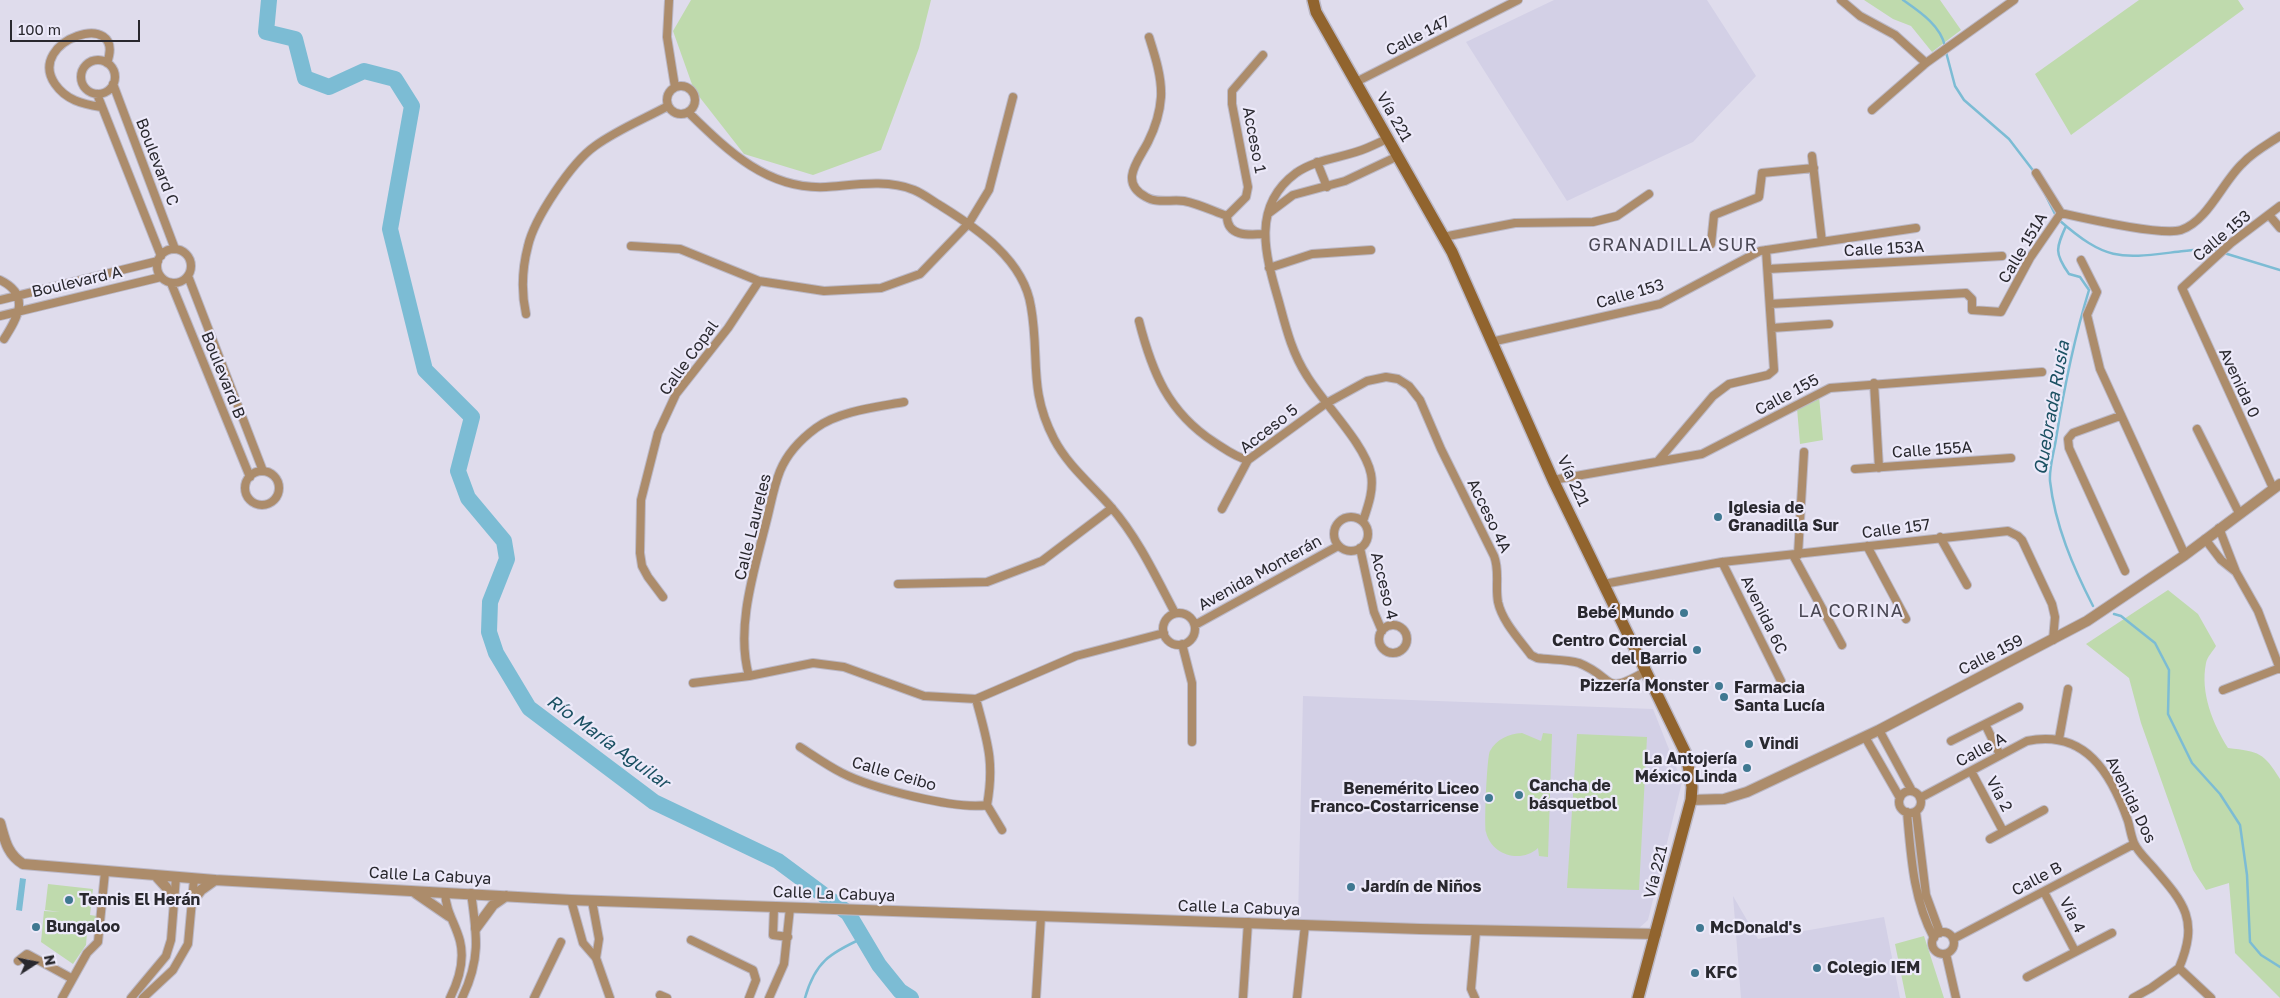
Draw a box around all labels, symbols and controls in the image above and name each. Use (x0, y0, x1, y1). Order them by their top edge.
scale bar (12, 10, 142, 42)
street label: Calle 147 (1383, 12, 1453, 60)
text: 100 m (18, 20, 61, 38)
street label: Vía 221 (1372, 89, 1416, 145)
street label: Acceso 1 (1238, 105, 1270, 175)
street label: Boulevard C (132, 116, 182, 208)
street label: Calle 153 (2189, 206, 2255, 266)
street label: Calle 151A (1994, 209, 2052, 287)
district label: GRANADILLA SUR (1586, 234, 1760, 256)
street label: Calle 153A (1843, 237, 1925, 261)
street label: Boulevard A (30, 262, 124, 302)
street label: Calle 153 (1594, 275, 1666, 313)
street label: Calle Copal (655, 317, 723, 399)
street label: Boulevard B (197, 329, 249, 421)
water label: Quebrada Rusia (2030, 339, 2074, 477)
street label: Avenida 0 (2215, 345, 2263, 421)
street label: Calle 155 (1752, 370, 1822, 420)
street label: Acceso 5 (1236, 400, 1302, 458)
street label: Calle 155A (1891, 438, 1973, 462)
street label: Vía 221 (1553, 452, 1593, 510)
street label: Calle Laureles (730, 472, 776, 582)
street label: Acceso 4A (1463, 476, 1515, 556)
place label: Iglesia de Granadilla Sur (1728, 498, 1839, 536)
marker: Iglesia de Granadilla Sur (1712, 511, 1724, 523)
street label: Calle 157 (1861, 515, 1931, 543)
street label: Avenida Monterán (1195, 531, 1325, 615)
street label: Acceso 4 (1366, 550, 1402, 622)
street label: Avenida 6C (1737, 572, 1791, 658)
district label: LA CORINA (1797, 600, 1905, 622)
place label: Bebé Mundo (1577, 603, 1674, 623)
marker: Bebé Mundo (1678, 607, 1690, 619)
place label: Centro Comercial del Barrio (1552, 631, 1687, 669)
street label: Calle 159 (1955, 631, 2027, 679)
marker: Centro Comercial del Barrio (1691, 644, 1703, 656)
place label: Pizzería Monster (1580, 676, 1709, 696)
place label: Farmacia Santa Lucía (1734, 678, 1825, 716)
marker: Pizzería Monster (1713, 680, 1725, 692)
water label: Río María Aguilar (543, 690, 673, 794)
marker: Farmacia Santa Lucía (1718, 691, 1730, 703)
street label: Calle A (1953, 729, 2009, 771)
place label: Vindi (1759, 734, 1799, 754)
marker: Vindi (1743, 738, 1755, 750)
place label: La Antojería México Linda (1635, 749, 1737, 787)
street label: Calle Ceibo (849, 753, 939, 795)
street label: Avenida Dos (2102, 754, 2160, 846)
marker: La Antojería México Linda (1741, 762, 1753, 774)
street label: Vía 2 (1982, 773, 2016, 815)
place label: Cancha de básquetbol (1529, 776, 1617, 814)
place label: Benemérito Liceo Franco-Costarricense (1311, 779, 1479, 817)
marker: Cancha de básquetbol (1513, 789, 1525, 801)
marker: Benemérito Liceo Franco-Costarricense (1483, 792, 1495, 804)
street label: Vía 221 (1640, 843, 1672, 901)
street label: Calle B (2009, 858, 2065, 900)
street label: Calle La Cabuya (368, 863, 492, 889)
place label: Jardín de Niños (1361, 877, 1481, 897)
marker: Jardín de Niños (1345, 881, 1357, 893)
street label: Calle La Cabuya (772, 882, 896, 906)
place label: Tennis El Herán (79, 890, 200, 910)
marker: Tennis El Herán (63, 894, 75, 906)
street label: Vía 4 (2055, 894, 2089, 936)
street label: Calle La Cabuya (1177, 896, 1301, 920)
place label: Bungaloo (46, 917, 120, 937)
place label: McDonald's (1710, 918, 1801, 938)
marker: Bungaloo (30, 921, 42, 933)
marker: McDonald's (1694, 922, 1706, 934)
north arrow (10, 938, 60, 988)
text: N (41, 953, 60, 967)
place label: Colegio IEM (1827, 958, 1920, 978)
marker: Colegio IEM (1811, 962, 1823, 974)
place label: KFC (1705, 963, 1737, 983)
marker: KFC (1689, 967, 1701, 979)

